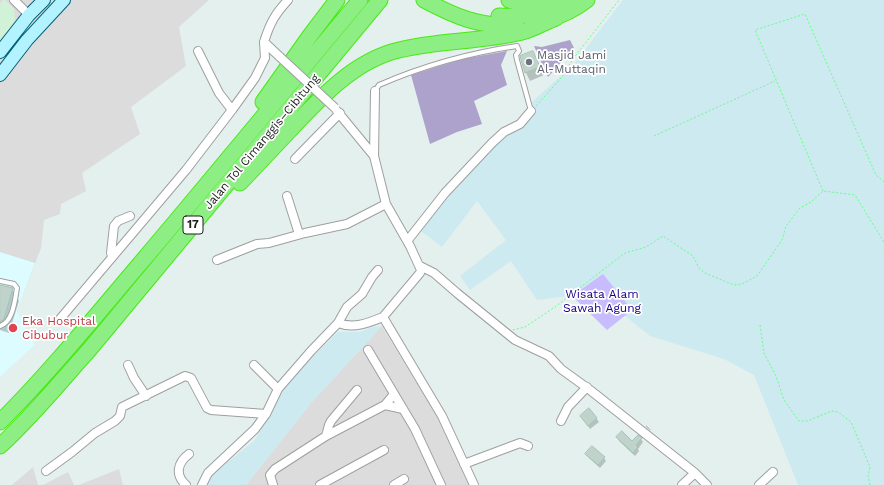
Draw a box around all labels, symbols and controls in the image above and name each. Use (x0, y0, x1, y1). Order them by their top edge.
place label: Masjid Jami Al-Muttaqin (537, 48, 606, 76)
marker: Masjid Jami Al-Muttaqin (524, 57, 534, 67)
street label: Jalan Tol Cimanggis–Cibitung (201, 72, 323, 212)
road number: 17 (183, 216, 203, 234)
park label: Wisata Alam Sawah Agung (563, 287, 641, 315)
place label: Eka Hospital Cibubur (22, 314, 96, 342)
marker: Eka Hospital Cibubur (7, 322, 19, 334)

